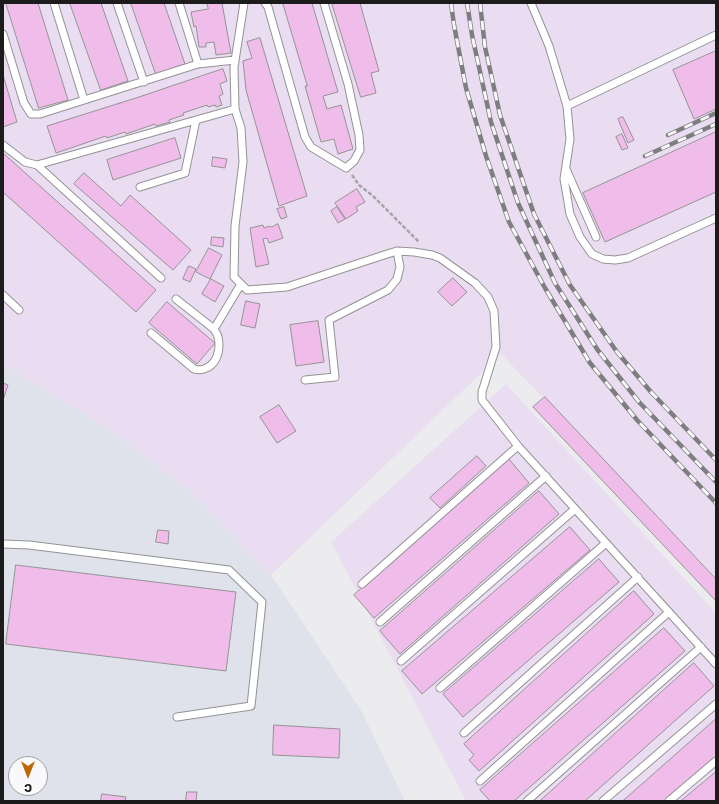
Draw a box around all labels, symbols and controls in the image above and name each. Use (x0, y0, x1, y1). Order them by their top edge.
north arrow (8, 756, 48, 796)
text: С (24, 781, 32, 794)

